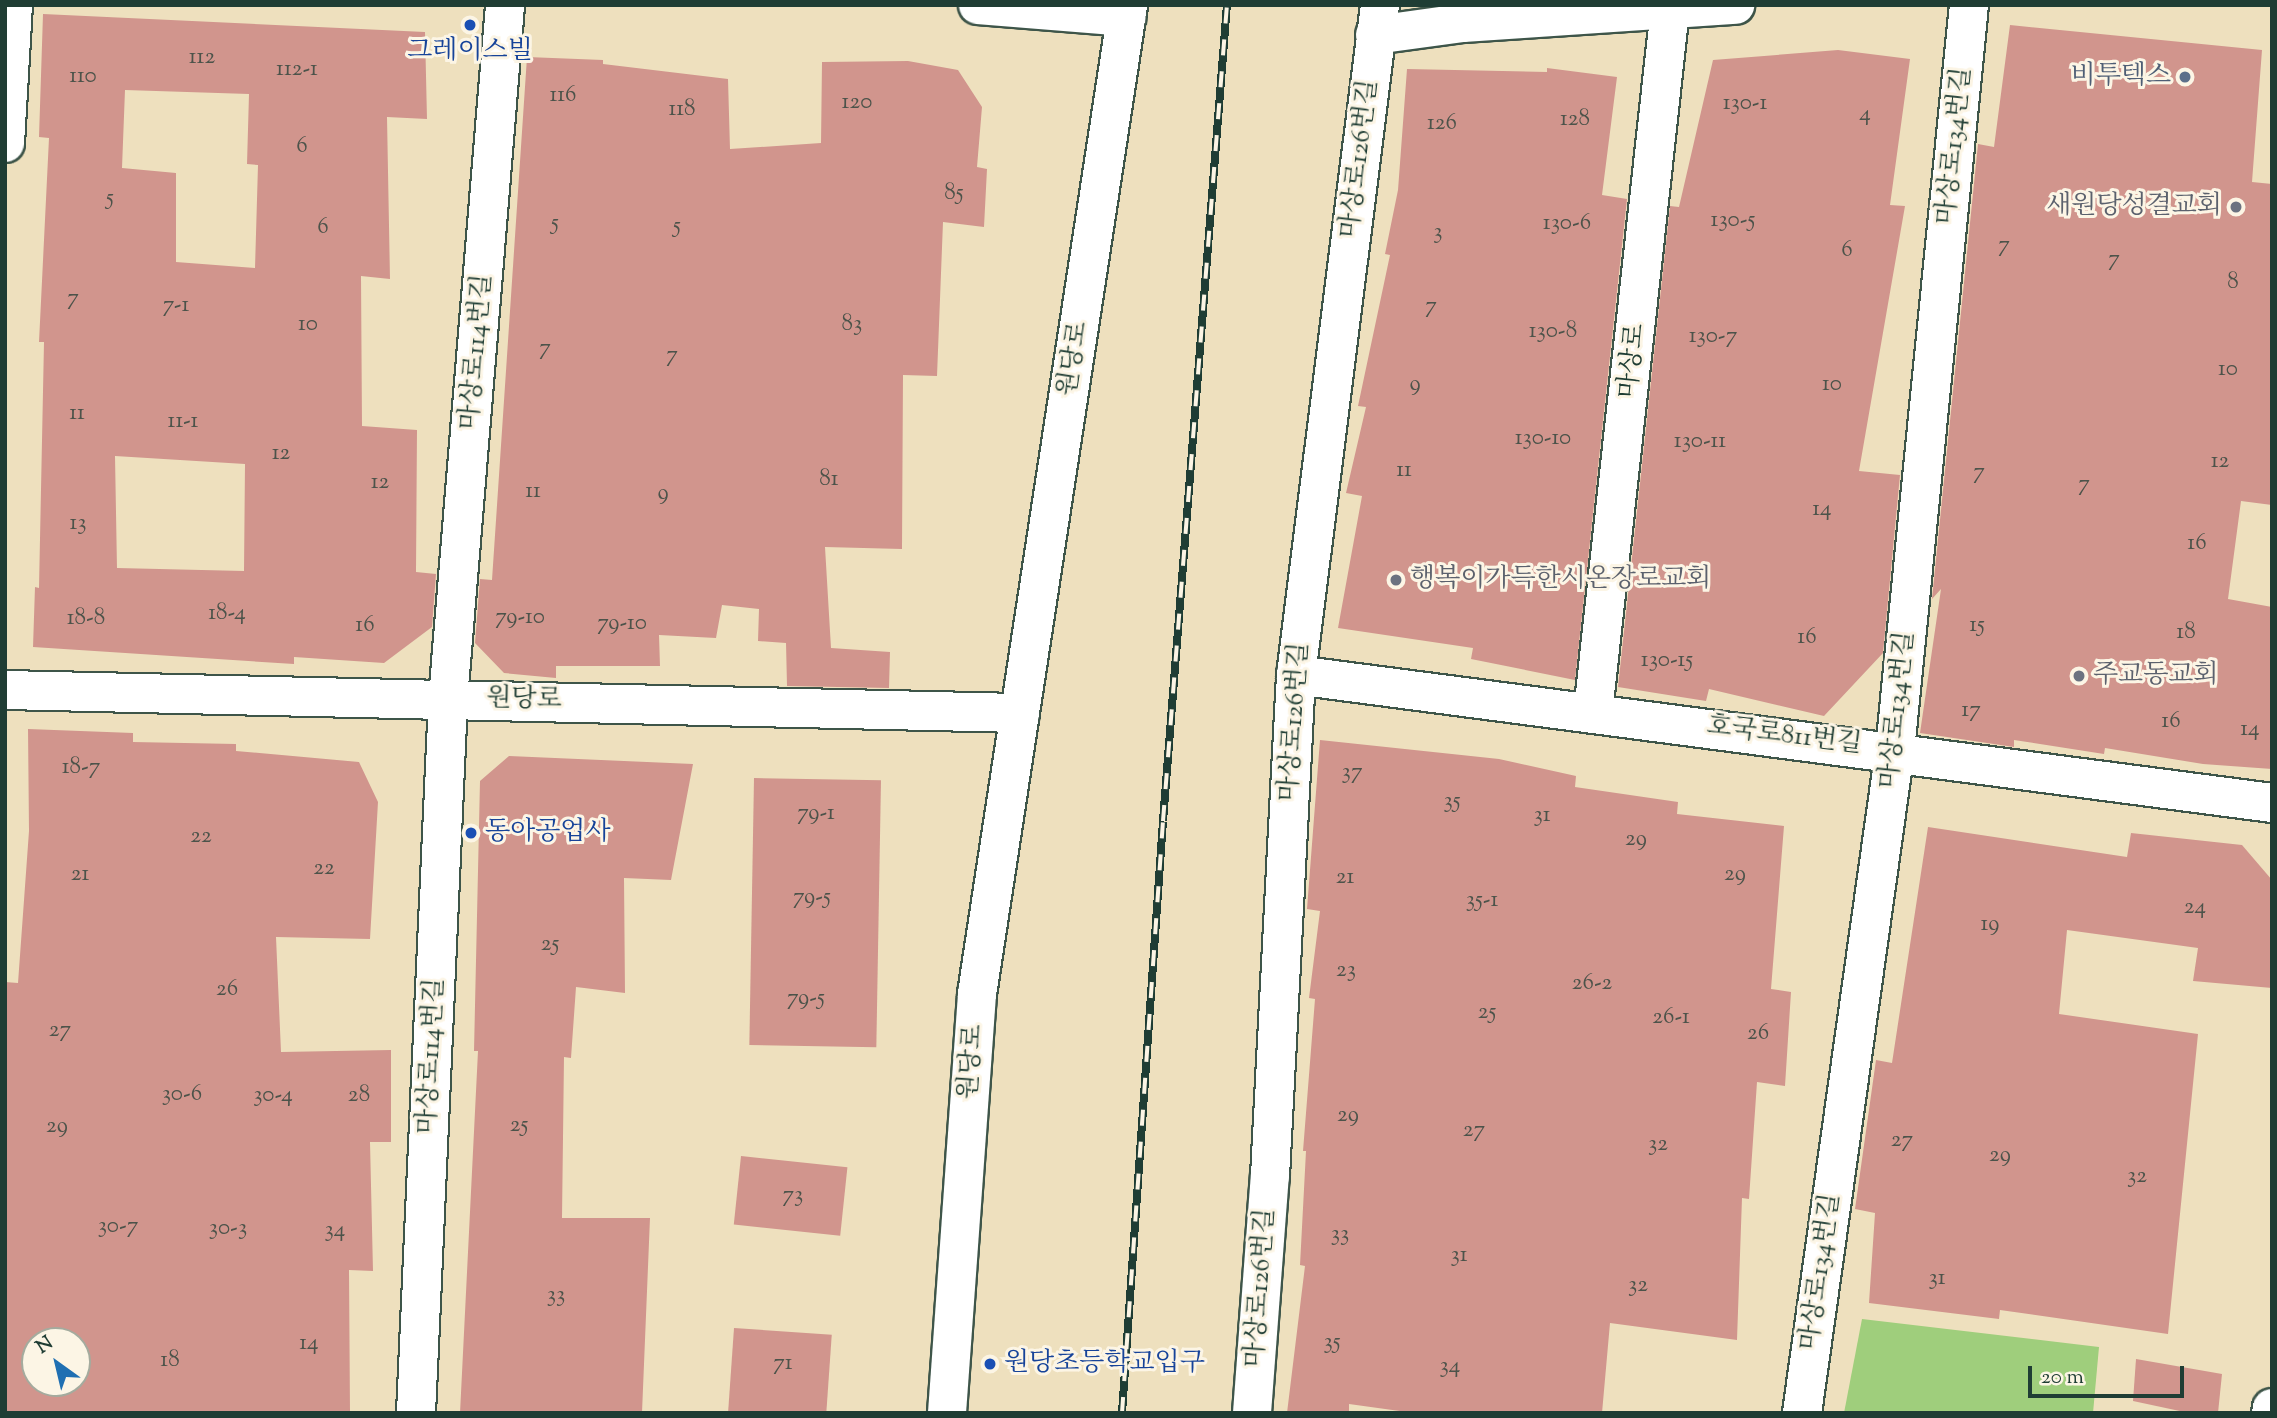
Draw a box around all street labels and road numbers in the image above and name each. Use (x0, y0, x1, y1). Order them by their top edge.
street label: 마상로134번길 (1931, 66, 1979, 226)
street label: 마상로126번길 (1335, 78, 1385, 240)
street label: 마상로114번길 (455, 273, 499, 431)
street label: 원당로 (1053, 319, 1095, 399)
street label: 마상로 (1614, 322, 1652, 400)
street label: 마상로134번길 (1874, 630, 1922, 790)
street label: 마상로126번길 (1274, 641, 1316, 803)
street label: 원당로 (486, 684, 562, 716)
street label: 호국로811번길 (1705, 711, 1863, 761)
street label: 마상로114번길 (412, 977, 452, 1135)
street label: 원당로 (954, 1023, 990, 1101)
street label: 마상로134번길 (1795, 1192, 1847, 1352)
street label: 마상로126번길 (1240, 1207, 1282, 1369)

